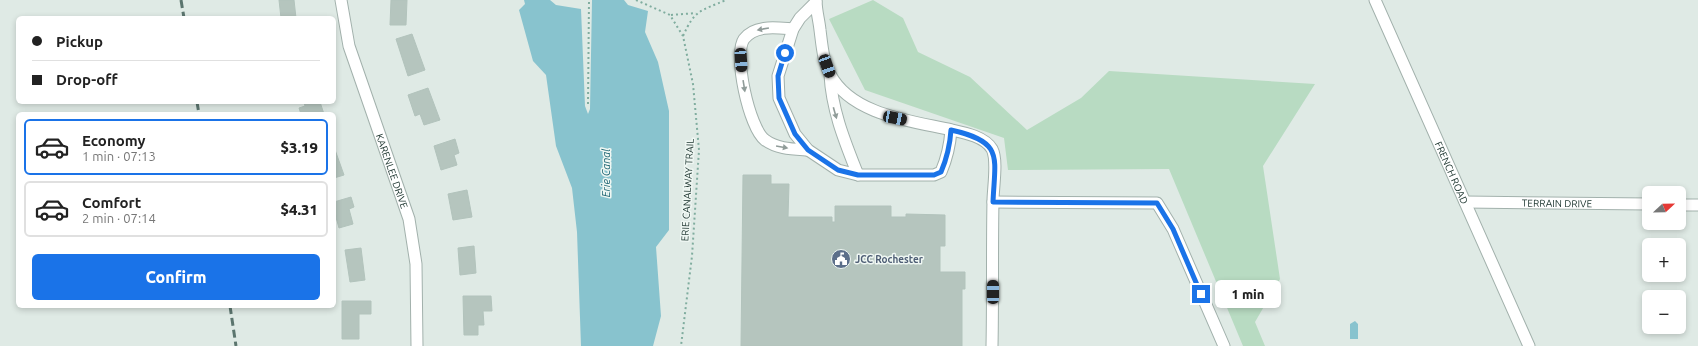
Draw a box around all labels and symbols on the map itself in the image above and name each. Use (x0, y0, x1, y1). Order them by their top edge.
one-way arrow (756, 27, 769, 33)
route start (776, 44, 794, 62)
car (734, 48, 748, 72)
car (817, 53, 837, 79)
one-way arrow (741, 80, 747, 92)
one-way arrow (832, 108, 838, 120)
car (882, 110, 908, 126)
street label: KARENLEE DRIVE (374, 132, 410, 210)
street label: ERIE CANALWAY TRAIL (679, 138, 696, 242)
street label: FRENCH ROAD (1433, 140, 1470, 206)
one-way arrow (775, 144, 788, 150)
water label: Erie Canal (600, 149, 612, 197)
north arrow (1642, 186, 1686, 230)
street label: TERRAIN DRIVE (1522, 198, 1593, 209)
public building icon: JCC Rochester (830, 248, 852, 270)
place label: JCC Rochester (855, 254, 924, 265)
car (987, 280, 999, 304)
callout: 1 min (1215, 280, 1281, 308)
route end (1192, 285, 1210, 303)

